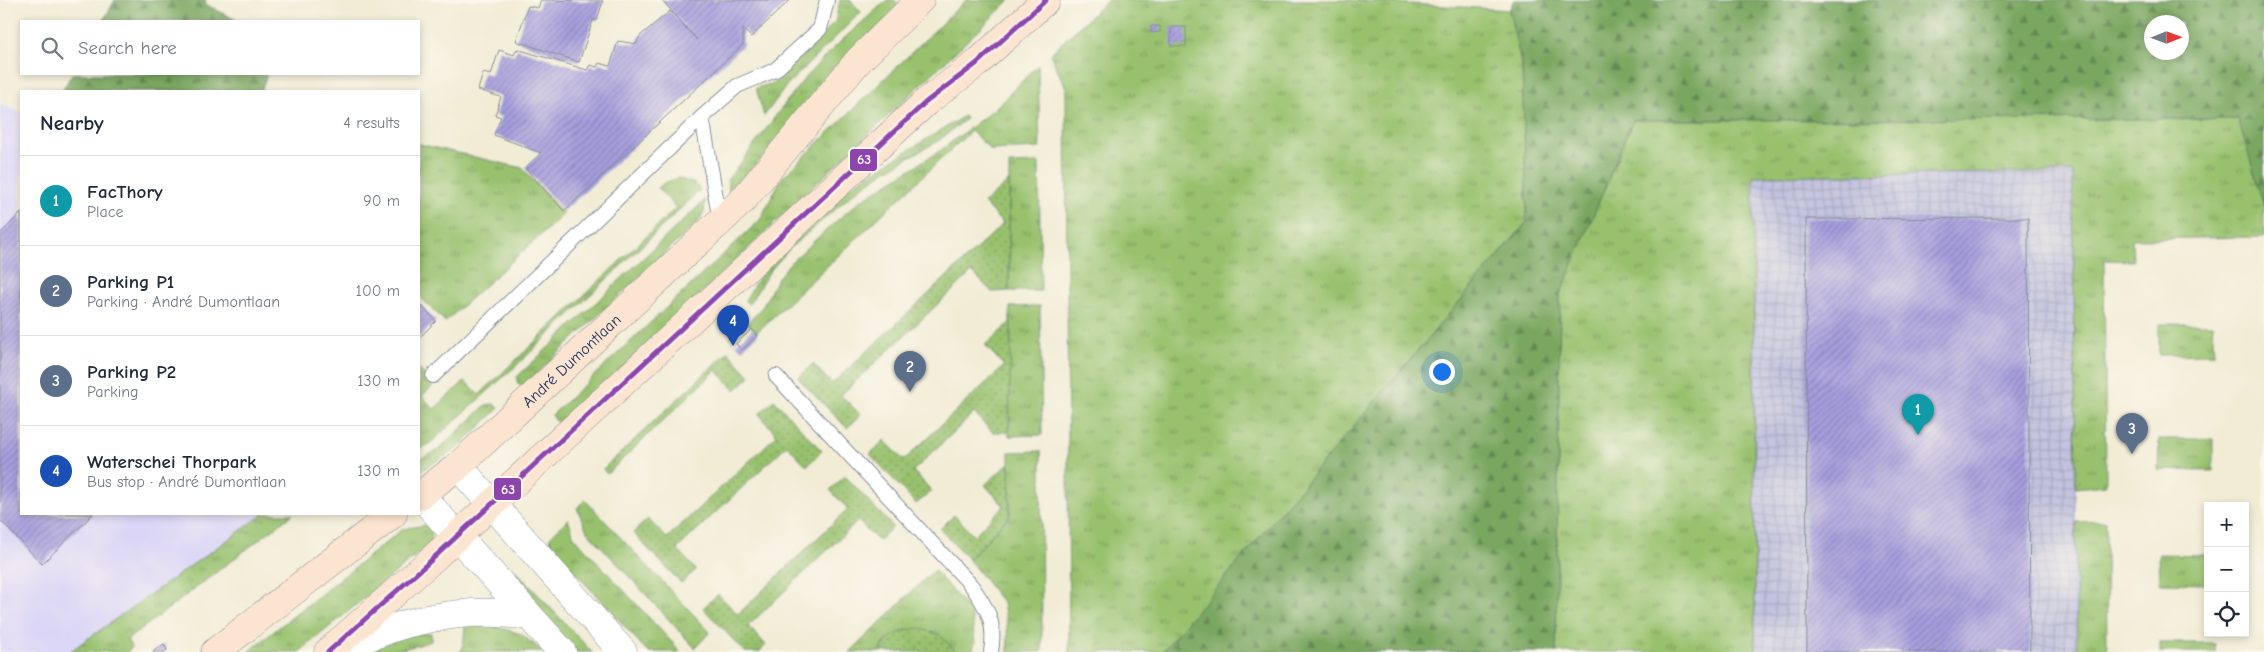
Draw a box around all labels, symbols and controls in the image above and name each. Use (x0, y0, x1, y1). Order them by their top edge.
north arrow (2144, 15, 2189, 60)
search box (20, 20, 420, 75)
icon: search (38, 34, 66, 62)
text: Search here (78, 37, 177, 59)
text: Nearby (40, 111, 104, 135)
text: 4 results (343, 114, 400, 132)
line badge: 63 (849, 148, 878, 172)
text: 63 (857, 151, 871, 168)
text: FacThory (87, 181, 163, 203)
text: 1 (53, 192, 59, 210)
text: 90 m (363, 192, 400, 210)
text: Place (87, 203, 123, 221)
text: Parking P1 (87, 271, 174, 293)
text: 2 (52, 282, 60, 300)
text: 100 m (356, 282, 400, 300)
text: Parking · André Dumontlaan (87, 293, 280, 311)
pin: 4 (717, 305, 749, 346)
street label: André Dumontlaan (519, 311, 625, 411)
pin: 2 (894, 351, 926, 392)
your location (1429, 359, 1455, 385)
text: Parking P2 (87, 361, 176, 383)
text: 3 (52, 372, 60, 390)
text: 130 m (357, 372, 400, 390)
text: Parking (87, 383, 139, 401)
pin: 1 (1902, 394, 1934, 435)
pin: 3 (2116, 413, 2148, 454)
text: Waterschei Thorpark (87, 451, 256, 473)
text: 4 (52, 462, 60, 480)
text: 130 m (357, 462, 400, 480)
text: Bus stop · André Dumontlaan (87, 473, 286, 491)
line badge: 63 (493, 477, 522, 501)
text: 63 (501, 481, 515, 498)
map controls (2204, 502, 2249, 637)
button: + (2204, 502, 2249, 547)
button: − (2204, 547, 2249, 592)
button: locate (2204, 592, 2249, 637)

